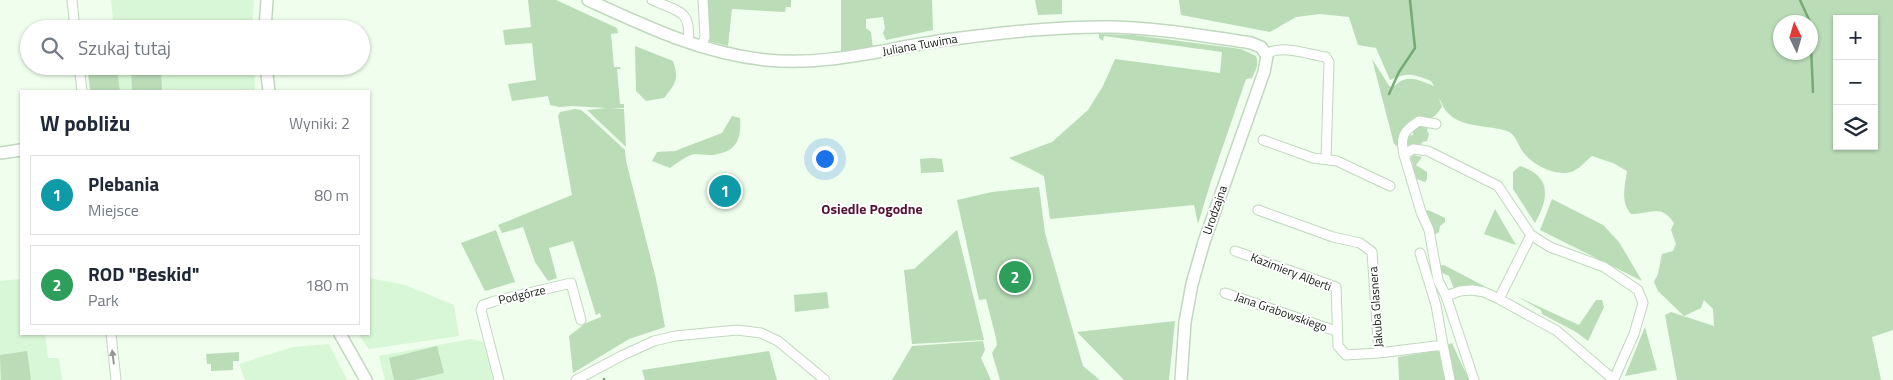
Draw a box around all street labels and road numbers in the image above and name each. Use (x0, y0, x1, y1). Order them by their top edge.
street label: Juliana Tuwima (881, 29, 959, 60)
street label: Urodzajna (1197, 183, 1232, 237)
street label: Kazimiery Alberti (1248, 247, 1335, 296)
street label: Jakuba Glasnera (1363, 266, 1388, 348)
street label: Podgórze (496, 280, 547, 309)
street label: Jana Grabowskiego (1233, 287, 1330, 336)

